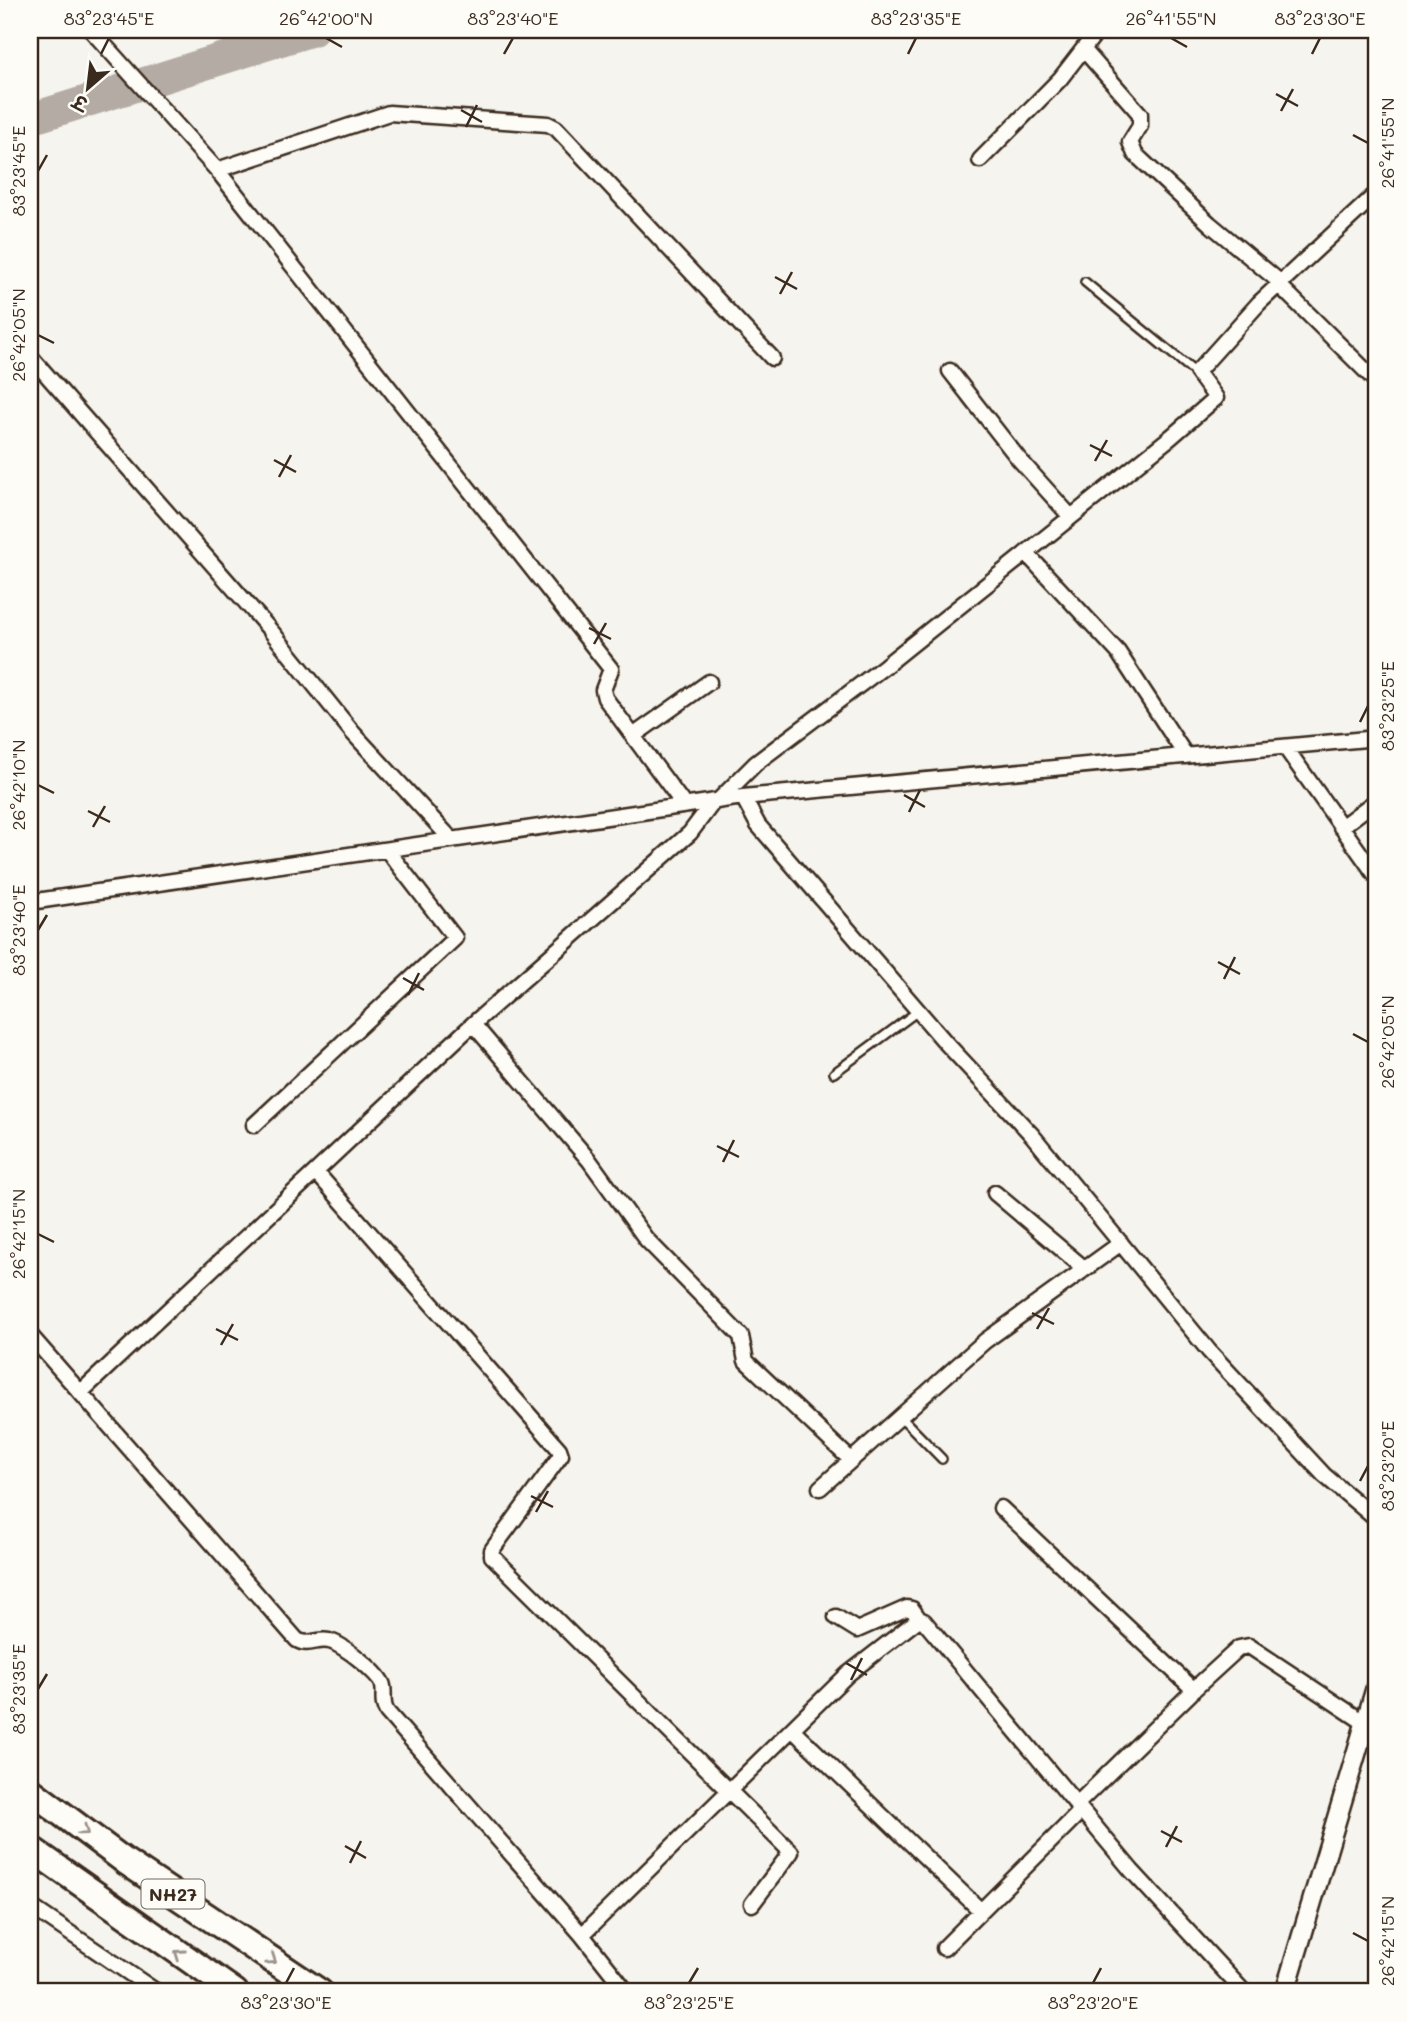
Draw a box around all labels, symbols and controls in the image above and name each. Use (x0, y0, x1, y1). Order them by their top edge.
text: 83°23'45"E (64, 6, 154, 30)
text: 26°42'00"N (279, 6, 373, 30)
text: 83°23'40"E (467, 6, 559, 30)
text: 83°23'35"E (871, 6, 961, 30)
text: 26°41'55"N (1125, 6, 1217, 30)
text: 83°23'30"E (1274, 6, 1366, 30)
north arrow (52, 52, 122, 122)
text: उ (66, 88, 93, 118)
text: 26°41'55"N (1375, 97, 1399, 189)
text: 83°23'45"E (6, 126, 30, 216)
text: 26°42'05"N (6, 288, 30, 382)
text: 83°23'25"E (1375, 661, 1399, 751)
text: 26°42'10"N (6, 739, 30, 831)
text: 83°23'40"E (6, 884, 30, 976)
text: 26°42'05"N (1375, 995, 1399, 1089)
text: 26°42'15"N (6, 1189, 30, 1279)
text: 83°23'20"E (1375, 1421, 1399, 1511)
text: 83°23'35"E (6, 1644, 30, 1734)
one-way arrow (77, 1822, 89, 1835)
road number: NH27 (142, 1880, 204, 1908)
text: 26°42'15"N (1375, 1896, 1399, 1986)
one-way arrow (174, 1950, 187, 1962)
one-way arrow (264, 1952, 277, 1965)
text: 83°23'30"E (240, 1990, 332, 2014)
text: 83°23'25"E (644, 1990, 734, 2014)
text: 83°23'20"E (1048, 1990, 1138, 2014)

